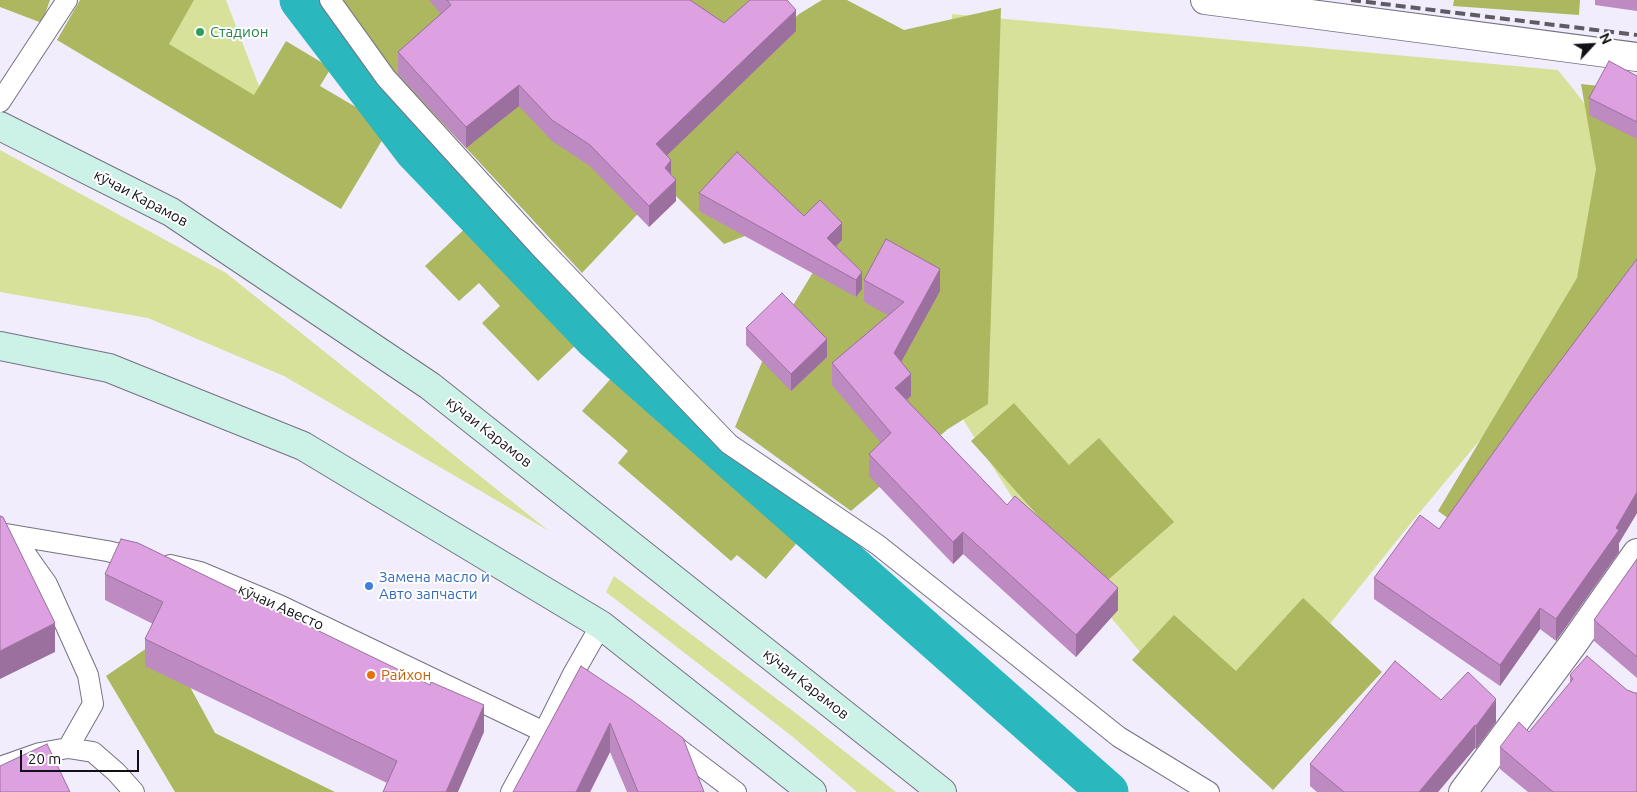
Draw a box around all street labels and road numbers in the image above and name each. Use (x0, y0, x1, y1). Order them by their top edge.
street label: кӯчаи Карамов (91, 166, 191, 230)
street label: кӯчаи Карамов (442, 393, 536, 471)
street label: кӯчаи Авесто (235, 580, 327, 634)
street label: кӯчаи Карамов (759, 645, 853, 723)

